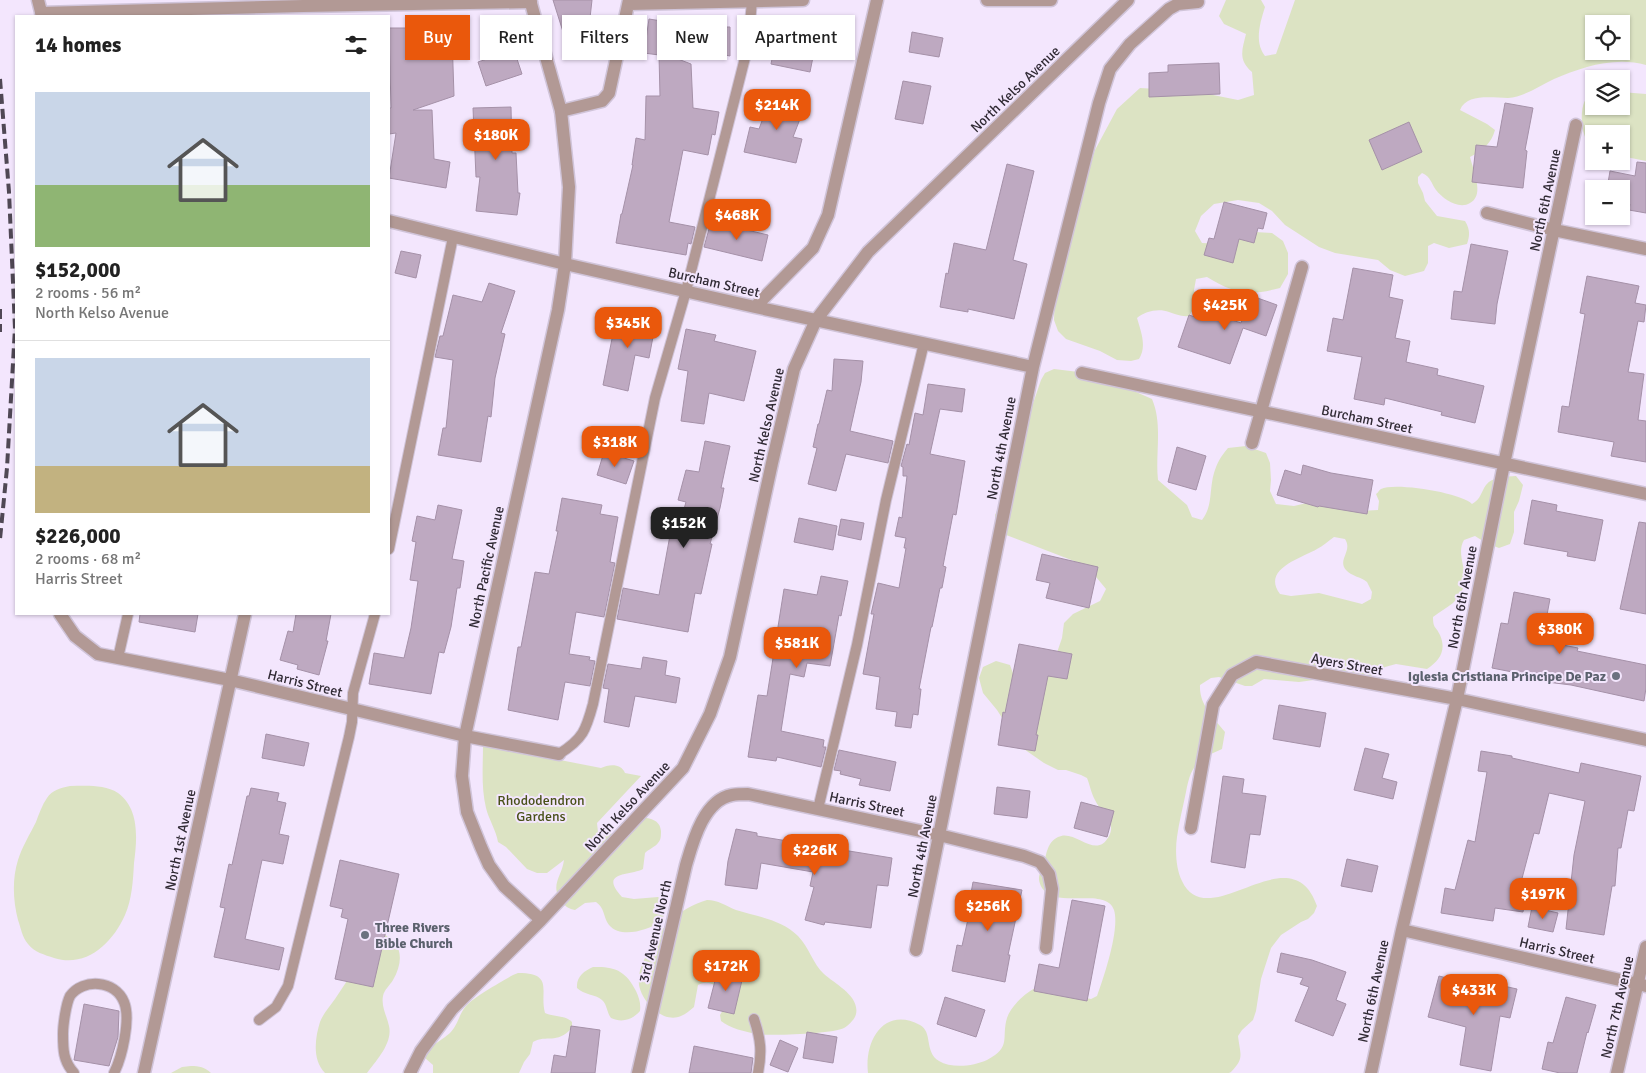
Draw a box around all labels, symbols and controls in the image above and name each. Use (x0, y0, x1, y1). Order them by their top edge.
chip: Buy (405, 15, 470, 60)
chip: Rent (480, 15, 552, 60)
chip: Filters (562, 15, 647, 60)
chip: New (657, 15, 727, 60)
chip: Apartment (737, 15, 855, 60)
map controls (1585, 15, 1630, 225)
button: locate (1585, 15, 1630, 60)
icon: filters (342, 31, 370, 59)
text: 14 homes (35, 32, 121, 58)
street label: North Kelso Avenue (967, 42, 1063, 136)
button: layers (1585, 70, 1630, 115)
pin: $214K (742, 88, 812, 131)
text: $214K (755, 95, 799, 115)
pin: $180K (461, 119, 531, 161)
icon: home (158, 125, 248, 215)
text: $180K (474, 125, 518, 145)
button: + (1585, 125, 1630, 170)
street label: North 6th Avenue (1526, 147, 1565, 253)
button: − (1585, 180, 1630, 225)
pin: $468K (702, 198, 772, 241)
text: $468K (715, 205, 759, 225)
text: $152,000 (35, 257, 121, 283)
street label: Burcham Street (667, 264, 761, 301)
text: 2 rooms · 56 m² (35, 283, 141, 303)
pin: $425K (1190, 288, 1260, 331)
text: $425K (1203, 295, 1247, 315)
text: North Kelso Avenue (35, 303, 169, 323)
pin: $345K (593, 306, 663, 349)
text: $345K (606, 313, 650, 333)
street label: North Kelso Avenue (745, 366, 788, 484)
icon: home (158, 390, 248, 480)
street label: North 4th Avenue (983, 395, 1020, 501)
street label: Burcham Street (1320, 402, 1414, 437)
pin: $318K (580, 426, 650, 468)
text: $318K (593, 432, 637, 452)
street label: North Pacific Avenue (465, 504, 508, 630)
pin: $152K (649, 506, 719, 549)
text: $152K (662, 513, 706, 533)
text: $226,000 (35, 523, 121, 549)
street label: North 6th Avenue (1444, 544, 1481, 650)
text: 2 rooms · 68 m² (35, 549, 141, 569)
text: Harris Street (35, 569, 123, 589)
pin: $380K (1525, 612, 1595, 655)
text: $380K (1538, 619, 1582, 639)
pin: $581K (762, 626, 832, 669)
text: $581K (775, 633, 819, 653)
street label: Ayers Street (1310, 650, 1384, 679)
street label: Harris Street (266, 666, 344, 701)
place label: Iglesia Cristiana Principe De Paz (1408, 668, 1606, 685)
marker: Iglesia Cristiana Principe De Paz (1610, 670, 1622, 682)
street label: North Kelso Avenue (581, 758, 674, 855)
street label: North 1st Avenue (161, 788, 200, 892)
street label: Harris Street (828, 788, 906, 821)
park label: Rhododendron Gardens (497, 792, 585, 825)
street label: North 4th Avenue (904, 793, 941, 899)
pin: $226K (780, 834, 850, 876)
text: $226K (793, 840, 837, 860)
street label: 3rd Avenue North (635, 878, 676, 984)
pin: $197K (1508, 878, 1578, 920)
text: $197K (1521, 884, 1565, 904)
pin: $256K (953, 890, 1023, 932)
text: $256K (966, 896, 1010, 916)
place label: Three Rivers Bible Church (375, 919, 453, 952)
marker: Three Rivers Bible Church (359, 929, 371, 941)
street label: Harris Street (1518, 934, 1596, 967)
street label: North 6th Avenue (1354, 938, 1393, 1044)
pin: $172K (691, 950, 761, 992)
street label: North 7th Avenue (1597, 954, 1638, 1060)
text: $172K (704, 956, 748, 976)
pin: $433K (1439, 974, 1509, 1016)
text: $433K (1452, 980, 1496, 1000)

